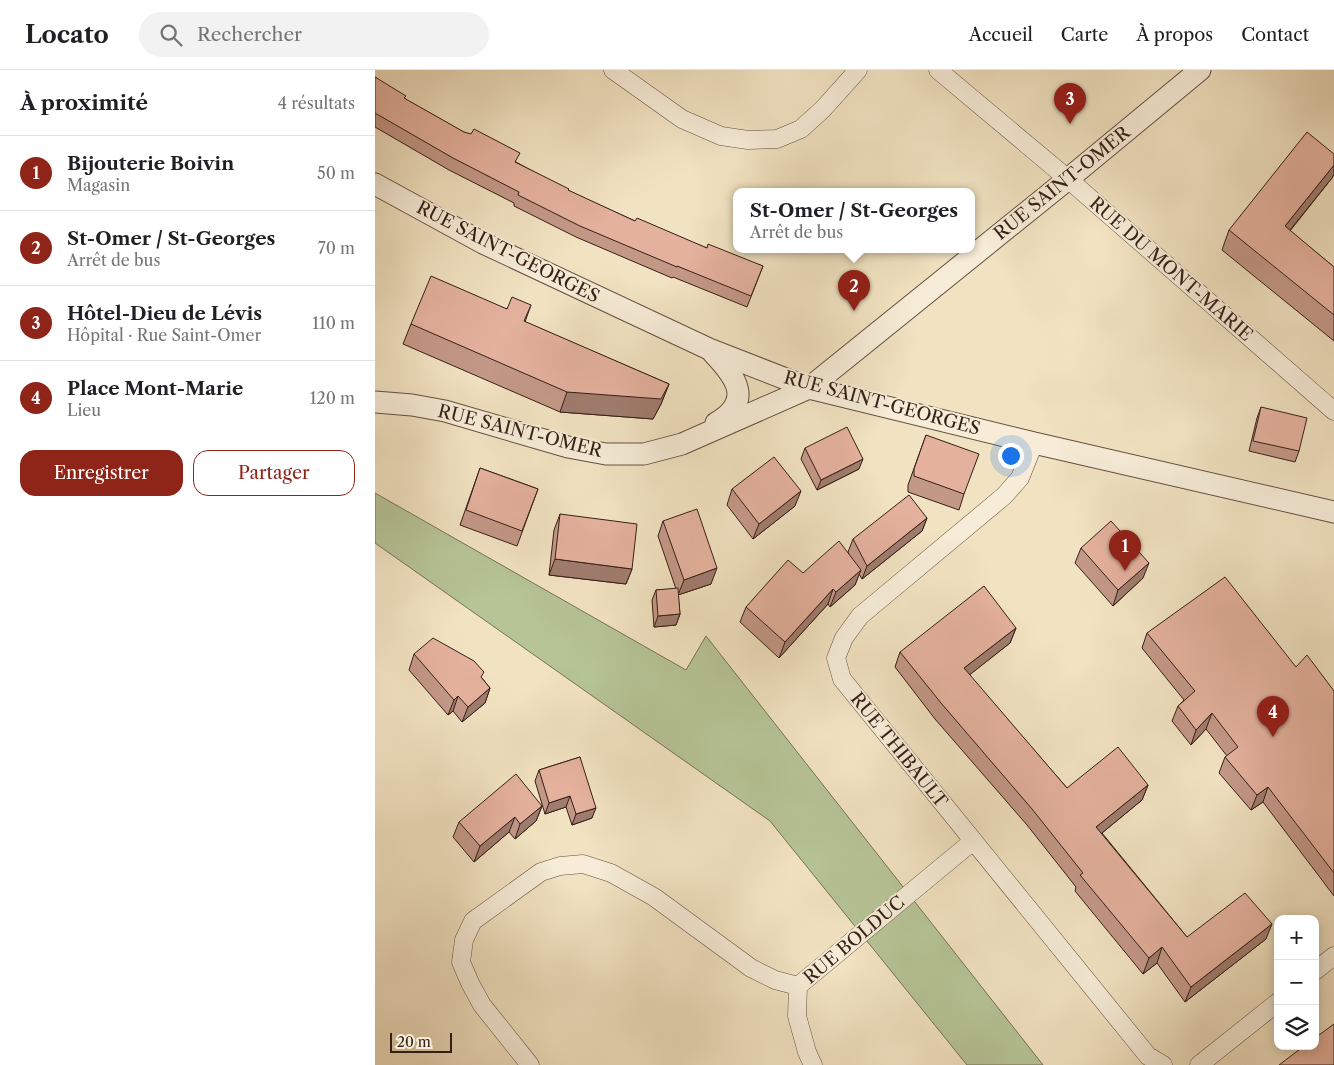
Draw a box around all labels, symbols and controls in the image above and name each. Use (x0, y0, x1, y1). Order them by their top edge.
search box (139, 12, 489, 57)
text: Locato (25, 20, 109, 49)
icon: search (157, 21, 185, 49)
text: Rechercher (197, 23, 302, 46)
text: Accueil (969, 24, 1033, 46)
text: Carte (1061, 24, 1108, 46)
text: À propos (1136, 24, 1213, 46)
text: Contact (1241, 24, 1309, 46)
pin: 3 (1054, 83, 1086, 124)
text: À proximité (20, 90, 148, 115)
text: 4 résultats (278, 93, 355, 113)
street label: RUE SAINT-OMER (990, 121, 1135, 245)
text: Bijouterie Boivin (67, 152, 234, 175)
text: 1 (32, 163, 40, 183)
text: 50 m (317, 163, 355, 183)
text: Magasin (67, 175, 130, 195)
popup (733, 188, 975, 253)
street label: RUE DU MONT-MARIE (1085, 192, 1257, 346)
street label: RUE SAINT-GEORGES (413, 196, 603, 308)
text: St-Omer / St-Georges (750, 199, 958, 222)
text: Arrêt de bus (750, 222, 843, 242)
text: St-Omer / St-Georges (67, 227, 275, 250)
text: 2 (31, 238, 41, 258)
text: 70 m (318, 238, 355, 258)
text: Arrêt de bus (67, 250, 160, 270)
pin: 2 (838, 270, 870, 311)
text: Hôtel-Dieu de Lévis (67, 302, 262, 325)
text: 3 (31, 313, 41, 333)
text: 110 m (312, 313, 355, 333)
text: Hôpital · Rue Saint-Omer (67, 325, 261, 345)
street label: RUE SAINT-GEORGES (781, 366, 983, 440)
text: Place Mont-Marie (67, 377, 243, 400)
text: 4 (31, 388, 41, 408)
text: 120 m (310, 388, 355, 408)
text: Lieu (67, 400, 101, 420)
street label: RUE SAINT-OMER (436, 400, 605, 462)
your location (998, 443, 1024, 469)
button: Enregistrer (20, 450, 183, 496)
button: Partager (193, 450, 355, 496)
pin: 1 (1109, 530, 1141, 571)
street label: RUE THIBAULT (846, 688, 952, 812)
pin: 4 (1257, 696, 1289, 737)
street label: RUE BOLDUC (799, 891, 909, 989)
map controls (1274, 915, 1319, 1050)
button: + (1274, 915, 1319, 960)
button: − (1274, 960, 1319, 1005)
button: layers (1274, 1005, 1319, 1050)
scale bar (390, 1030, 453, 1053)
text: 20 m (397, 1033, 431, 1051)

